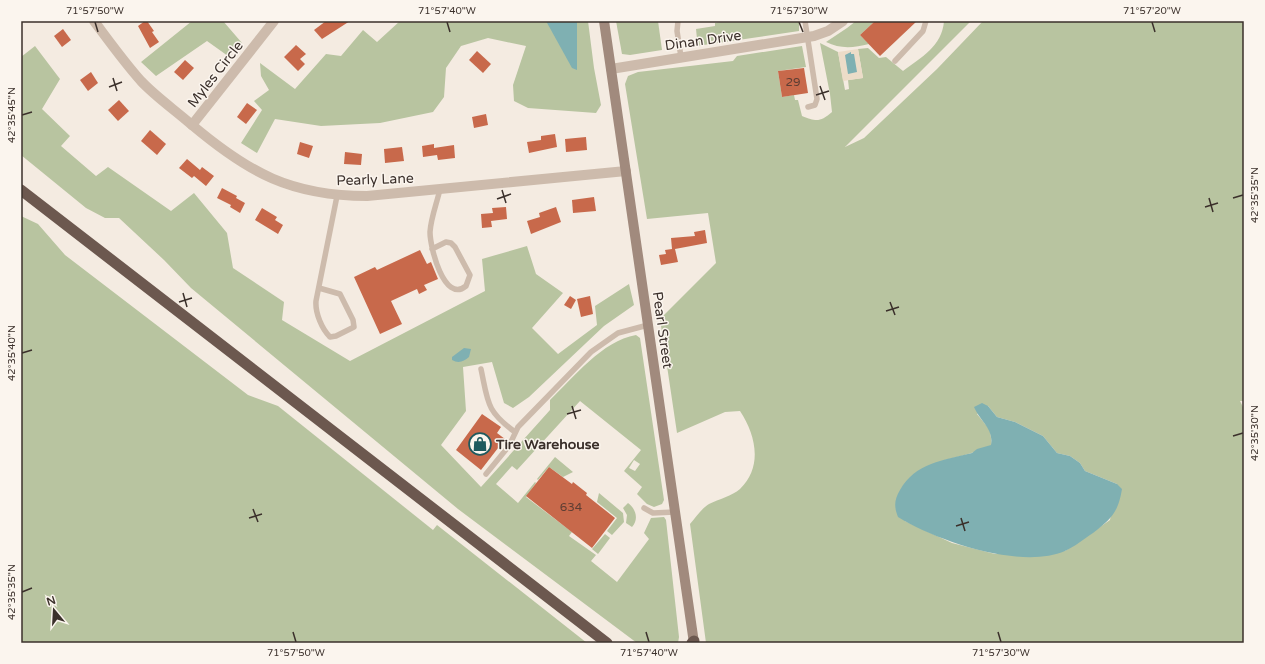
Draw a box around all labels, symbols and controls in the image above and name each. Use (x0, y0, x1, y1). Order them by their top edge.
text: 71°57'50"W (66, 5, 124, 17)
text: 71°57'40"W (418, 5, 476, 17)
text: 71°57'30"W (770, 5, 828, 17)
text: 71°57'20"W (1123, 5, 1181, 17)
street label: Dinan Drive (664, 27, 742, 54)
street label: Myles Circle (184, 38, 247, 111)
house number: 29 (785, 75, 801, 89)
text: 42°35'45"N (6, 87, 18, 143)
text: 42°35'35"N (1249, 167, 1261, 223)
street label: Pearly Lane (336, 170, 414, 189)
street label: Pearl Street (649, 291, 676, 370)
text: 42°35'40"N (6, 325, 18, 381)
text: 42°35'30"N (1249, 405, 1261, 461)
shop icon: Tire Warehouse (467, 431, 493, 457)
place label: Tire Warehouse (495, 436, 599, 453)
house number: 634 (560, 500, 583, 514)
text: 42°35'35"N (6, 564, 18, 620)
north arrow (34, 590, 74, 630)
text: N (45, 593, 57, 609)
text: 71°57'50"W (267, 647, 325, 659)
text: 71°57'40"W (620, 647, 678, 659)
text: 71°57'30"W (972, 647, 1030, 659)

